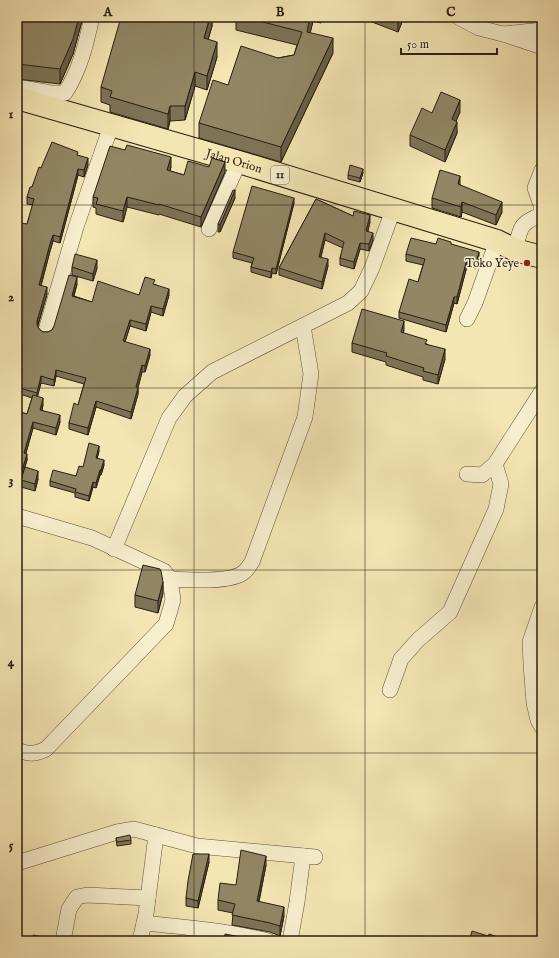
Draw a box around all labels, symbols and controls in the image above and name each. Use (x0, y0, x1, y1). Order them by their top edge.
text: A (103, 4, 114, 21)
text: B (276, 4, 285, 21)
text: C (446, 4, 456, 21)
scale bar (401, 30, 497, 56)
text: 50 m (407, 37, 429, 52)
text: 1 (9, 106, 14, 123)
street label: Jalan Orion (202, 145, 265, 176)
road number: 11 (271, 166, 289, 184)
place label: Toko Yeye (465, 256, 519, 271)
marker: Toko Yeye (522, 258, 532, 268)
text: 2 (8, 289, 14, 306)
text: 3 (9, 472, 14, 489)
text: 4 (8, 654, 15, 671)
text: 5 (9, 837, 14, 854)

